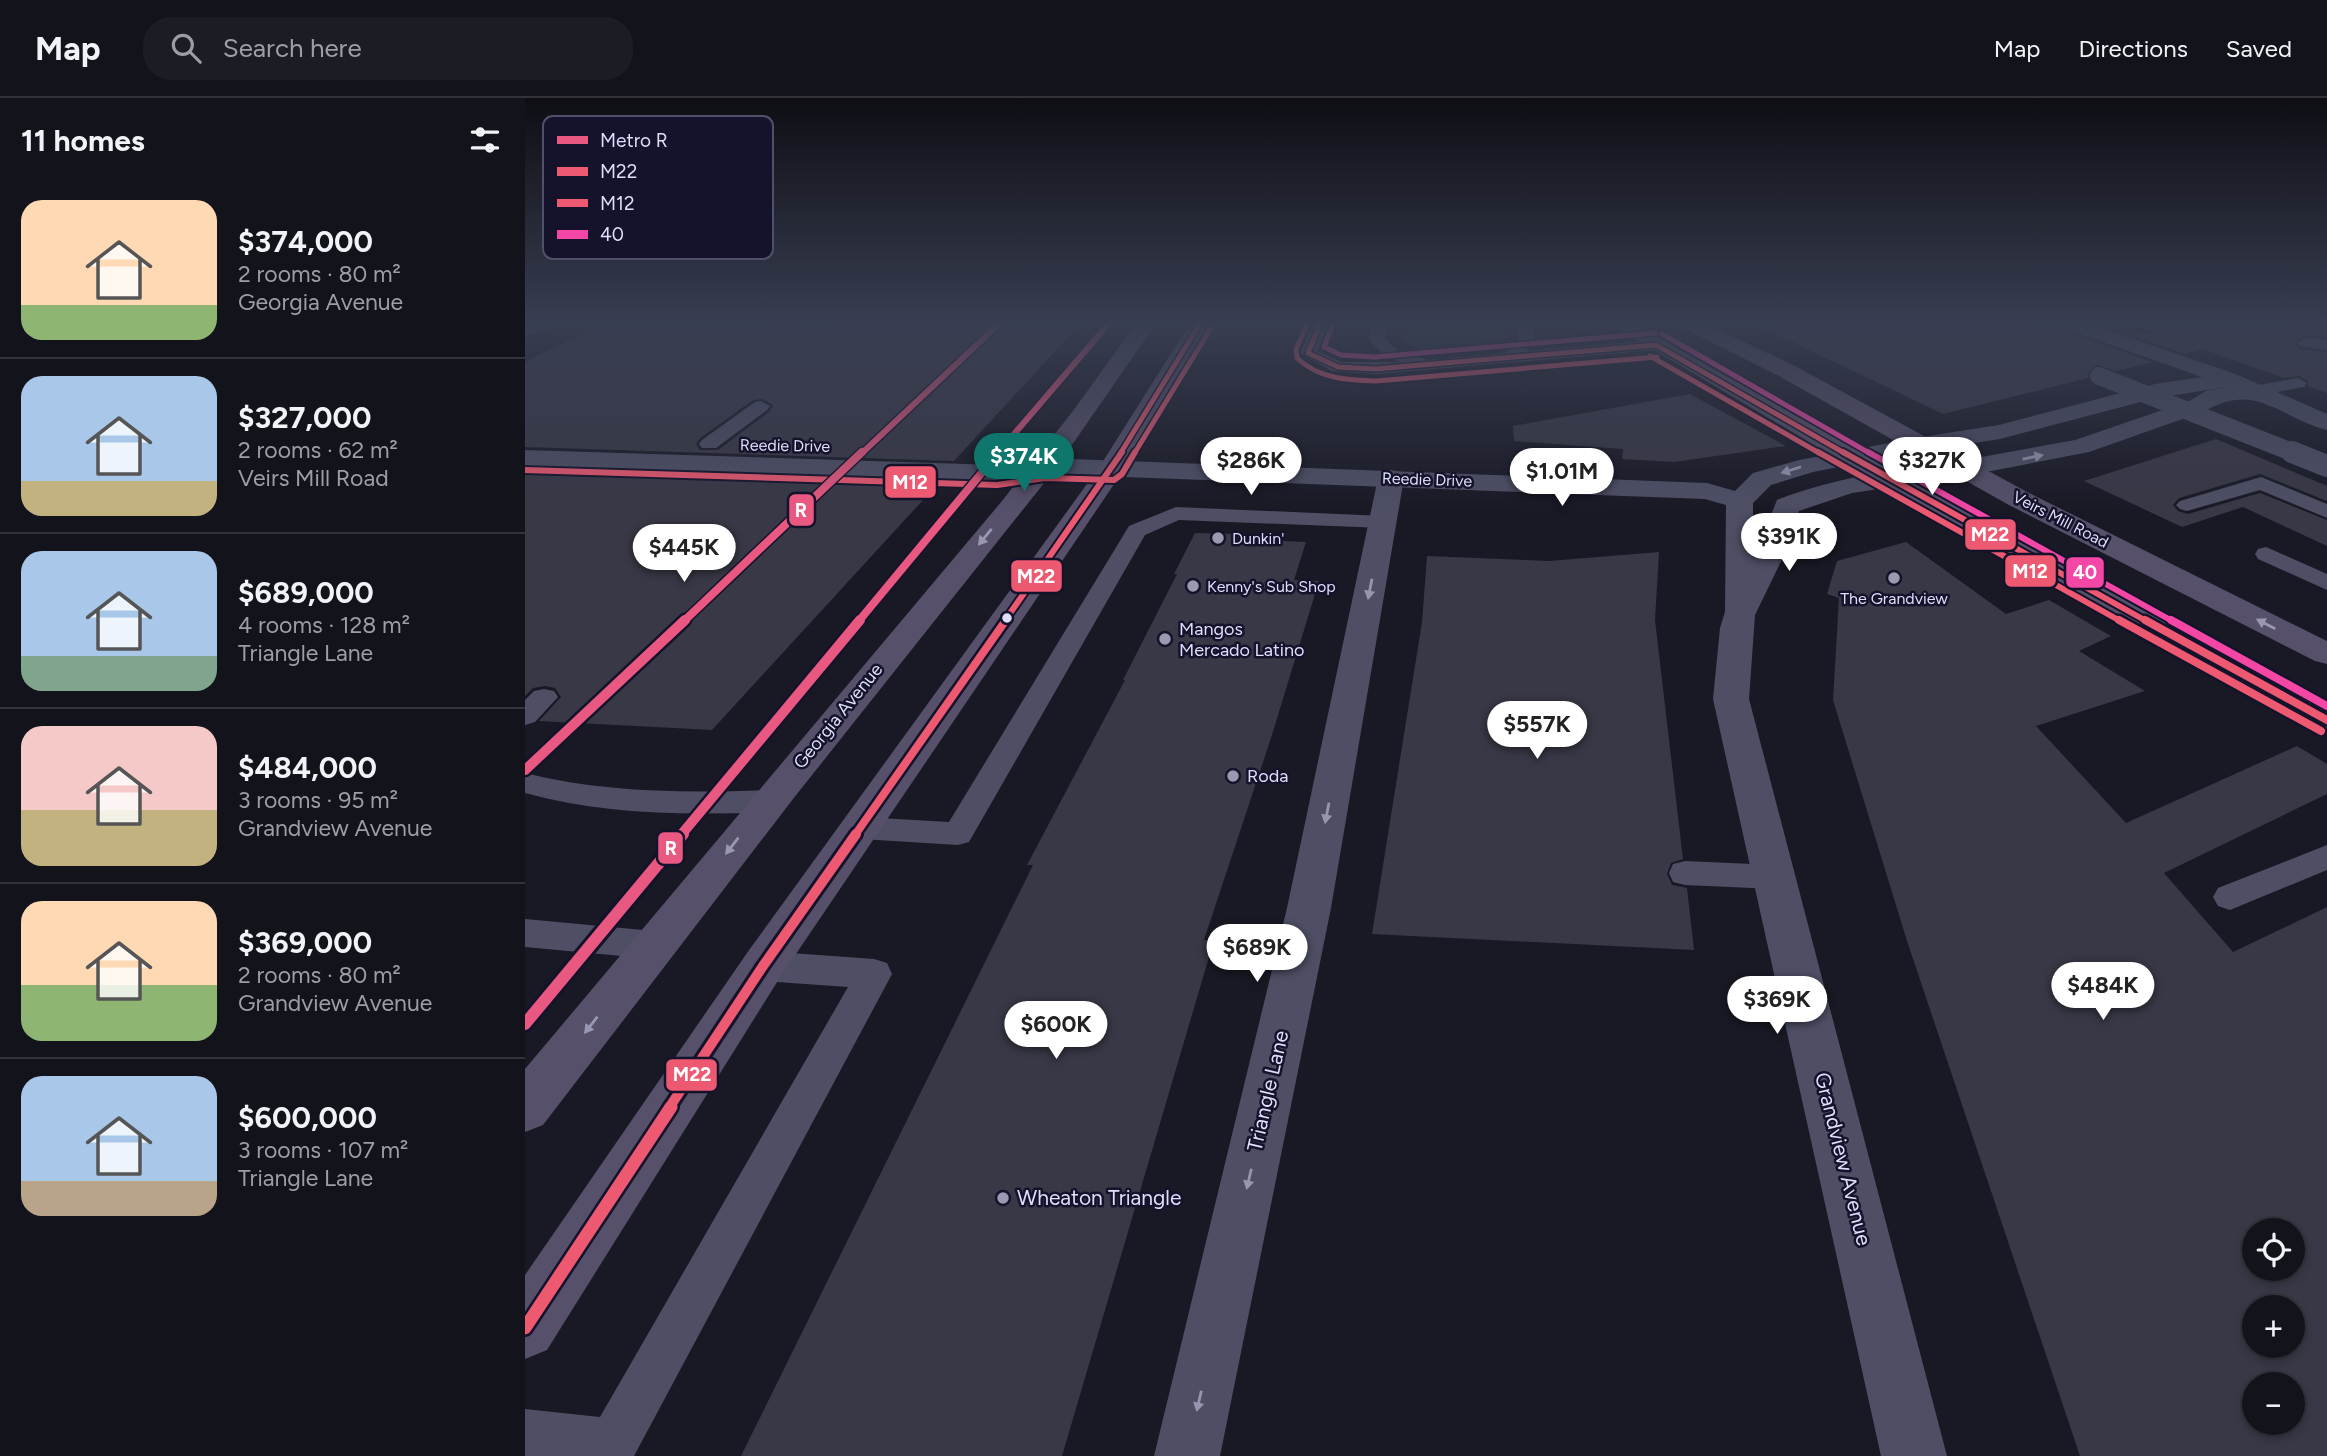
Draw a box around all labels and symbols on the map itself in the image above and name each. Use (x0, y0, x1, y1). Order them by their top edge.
legend (543, 116, 773, 259)
text: Metro R (600, 129, 668, 152)
text: M22 (600, 160, 637, 183)
text: M12 (600, 192, 635, 215)
text: 40 (600, 223, 624, 246)
pin: $374K (975, 434, 1073, 493)
street label: Reedie Drive (740, 435, 831, 456)
pin: $286K (1202, 438, 1300, 497)
pin: $327K (1883, 438, 1981, 497)
pin: $1.01M (1505, 448, 1619, 508)
one-way arrow (2022, 452, 2044, 463)
line badge: M12 (884, 465, 937, 499)
one-way arrow (1780, 466, 1801, 476)
street label: Reedie Drive (1382, 468, 1473, 491)
text: M12 (892, 471, 928, 494)
street label: Veirs Mill Road (2010, 487, 2112, 552)
line badge: R (788, 493, 815, 527)
text: R (795, 499, 807, 522)
pin: $391K (1740, 514, 1838, 573)
line badge: M22 (1964, 518, 2017, 551)
text: M22 (1971, 523, 2009, 546)
pin: $445K (635, 524, 733, 584)
one-way arrow (978, 529, 993, 546)
place label: Dunkin' (1232, 529, 1284, 548)
marker: Dunkin' (1210, 530, 1226, 546)
line badge: M12 (2004, 554, 2057, 588)
line badge: 40 (2065, 556, 2105, 589)
line badge: M22 (1010, 559, 1063, 593)
text: M12 (2012, 560, 2048, 583)
text: 40 (2073, 561, 2097, 584)
text: M22 (1017, 565, 1055, 588)
marker: The Grandview (1886, 570, 1902, 586)
place label: Kenny's Sub Shop (1207, 577, 1336, 596)
marker: Kenny's Sub Shop (1185, 578, 1201, 594)
one-way arrow (1364, 578, 1375, 600)
place label: The Grandview (1840, 589, 1948, 608)
unlabelled marker (1000, 611, 1014, 625)
place label: Mangos Mercado Latino (1179, 618, 1305, 661)
one-way arrow (2256, 618, 2276, 629)
marker: Mangos Mercado Latino (1157, 631, 1173, 647)
street label: Georgia Avenue (789, 659, 887, 773)
pin: $557K (1488, 702, 1586, 761)
place label: Roda (1247, 765, 1288, 787)
marker: Roda (1225, 768, 1241, 784)
one-way arrow (1321, 802, 1332, 824)
line badge: R (657, 831, 684, 865)
text: R (665, 837, 677, 860)
one-way arrow (725, 837, 740, 855)
pin: $689K (1208, 924, 1306, 984)
pin: $484K (2054, 962, 2152, 1022)
pin: $369K (1728, 976, 1826, 1036)
pin: $600K (1007, 1002, 1105, 1061)
one-way arrow (584, 1015, 599, 1033)
street label: Triangle Lane (1241, 1028, 1294, 1154)
line badge: M22 (665, 1058, 718, 1092)
text: M22 (673, 1063, 711, 1086)
street label: Grandview Avenue (1810, 1070, 1877, 1248)
one-way arrow (1243, 1168, 1254, 1190)
place label: Wheaton Triangle (1017, 1185, 1181, 1210)
marker: Wheaton Triangle (995, 1190, 1011, 1206)
one-way arrow (1193, 1390, 1204, 1412)

